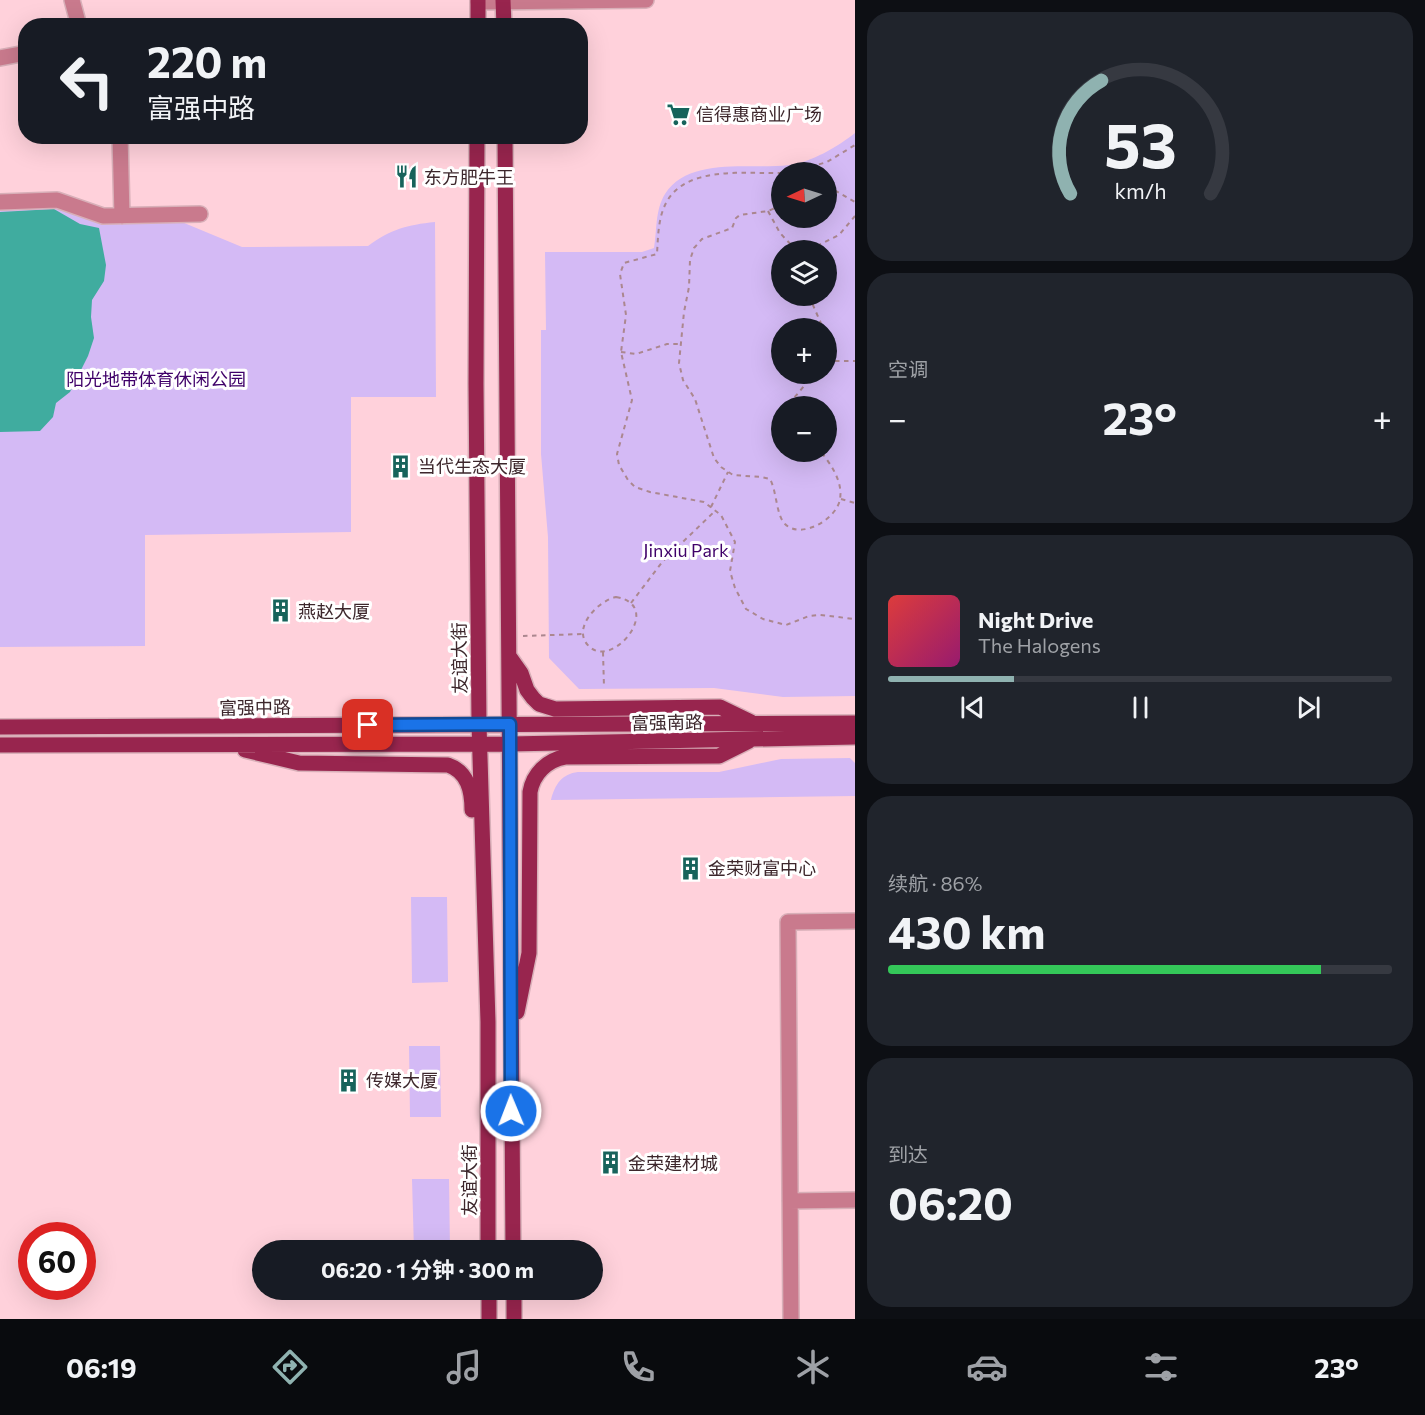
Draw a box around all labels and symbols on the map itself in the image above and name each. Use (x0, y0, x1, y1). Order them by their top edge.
supermarket icon: 信得惠商业广场 (665, 101, 691, 127)
place label: 信得惠商业广场 (696, 103, 822, 125)
north arrow (771, 162, 837, 228)
restaurant icon: 东方肥牛王 (393, 164, 419, 190)
place label: 东方肥牛王 (424, 166, 514, 188)
park label: 阳光地带体育休闲公园 (66, 368, 246, 390)
building icon: 当代生态大厦 (387, 453, 413, 479)
place label: 当代生态大厦 (418, 455, 526, 477)
park label: Jinxiu Park (643, 539, 729, 561)
building icon: 燕赵大厦 (267, 598, 293, 624)
place label: 燕赵大厦 (298, 600, 370, 622)
street label: 友谊大街 (447, 622, 471, 694)
street label: 富强中路 (219, 695, 291, 719)
pin (342, 699, 393, 750)
street label: 富强南路 (631, 710, 703, 734)
building icon: 金荣财富中心 (677, 855, 703, 881)
place label: 金荣财富中心 (708, 857, 816, 879)
building icon: 传媒大厦 (335, 1067, 361, 1093)
place label: 传媒大厦 (366, 1069, 438, 1091)
position arrow (479, 1079, 543, 1143)
street label: 友谊大街 (458, 1144, 480, 1216)
building icon: 金荣建材城 (597, 1150, 623, 1176)
place label: 金荣建材城 (628, 1152, 718, 1174)
speed limit sign: 60 (18, 1222, 96, 1300)

